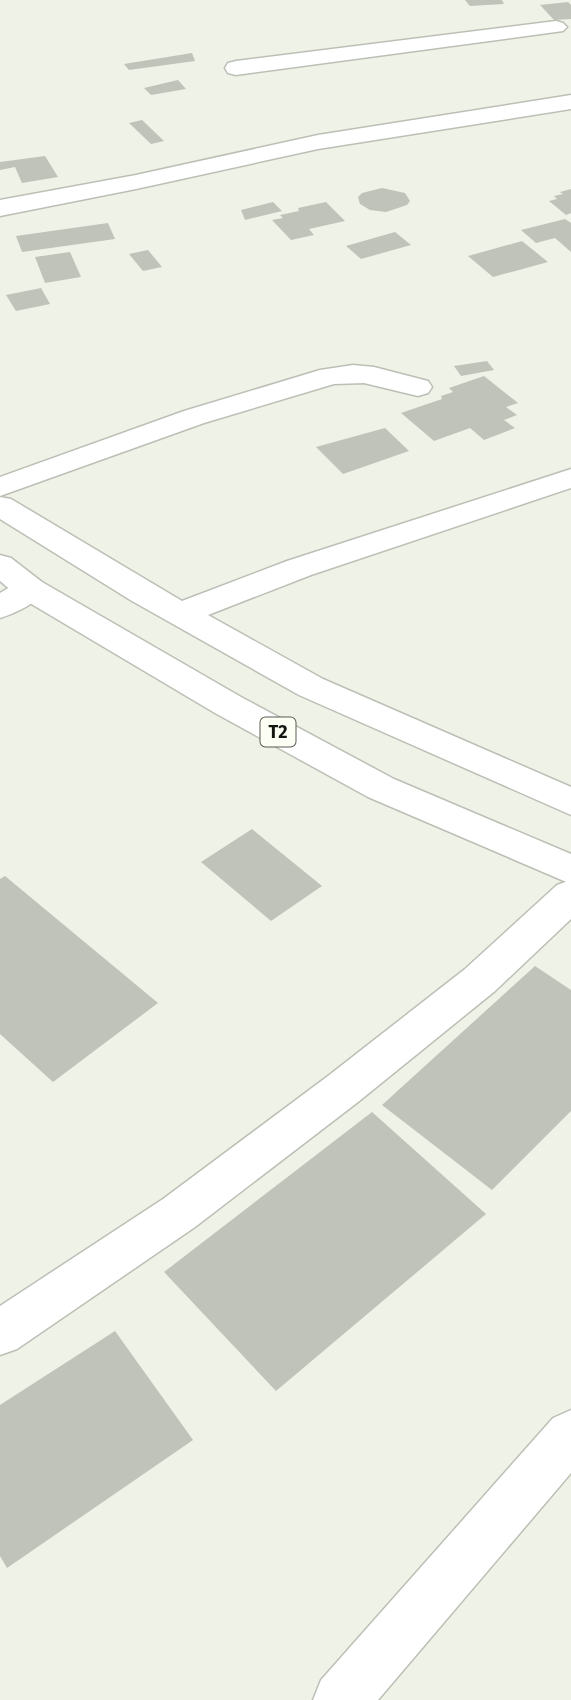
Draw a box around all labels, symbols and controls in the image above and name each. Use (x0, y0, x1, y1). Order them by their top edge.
road number: T2 (260, 718, 296, 746)

